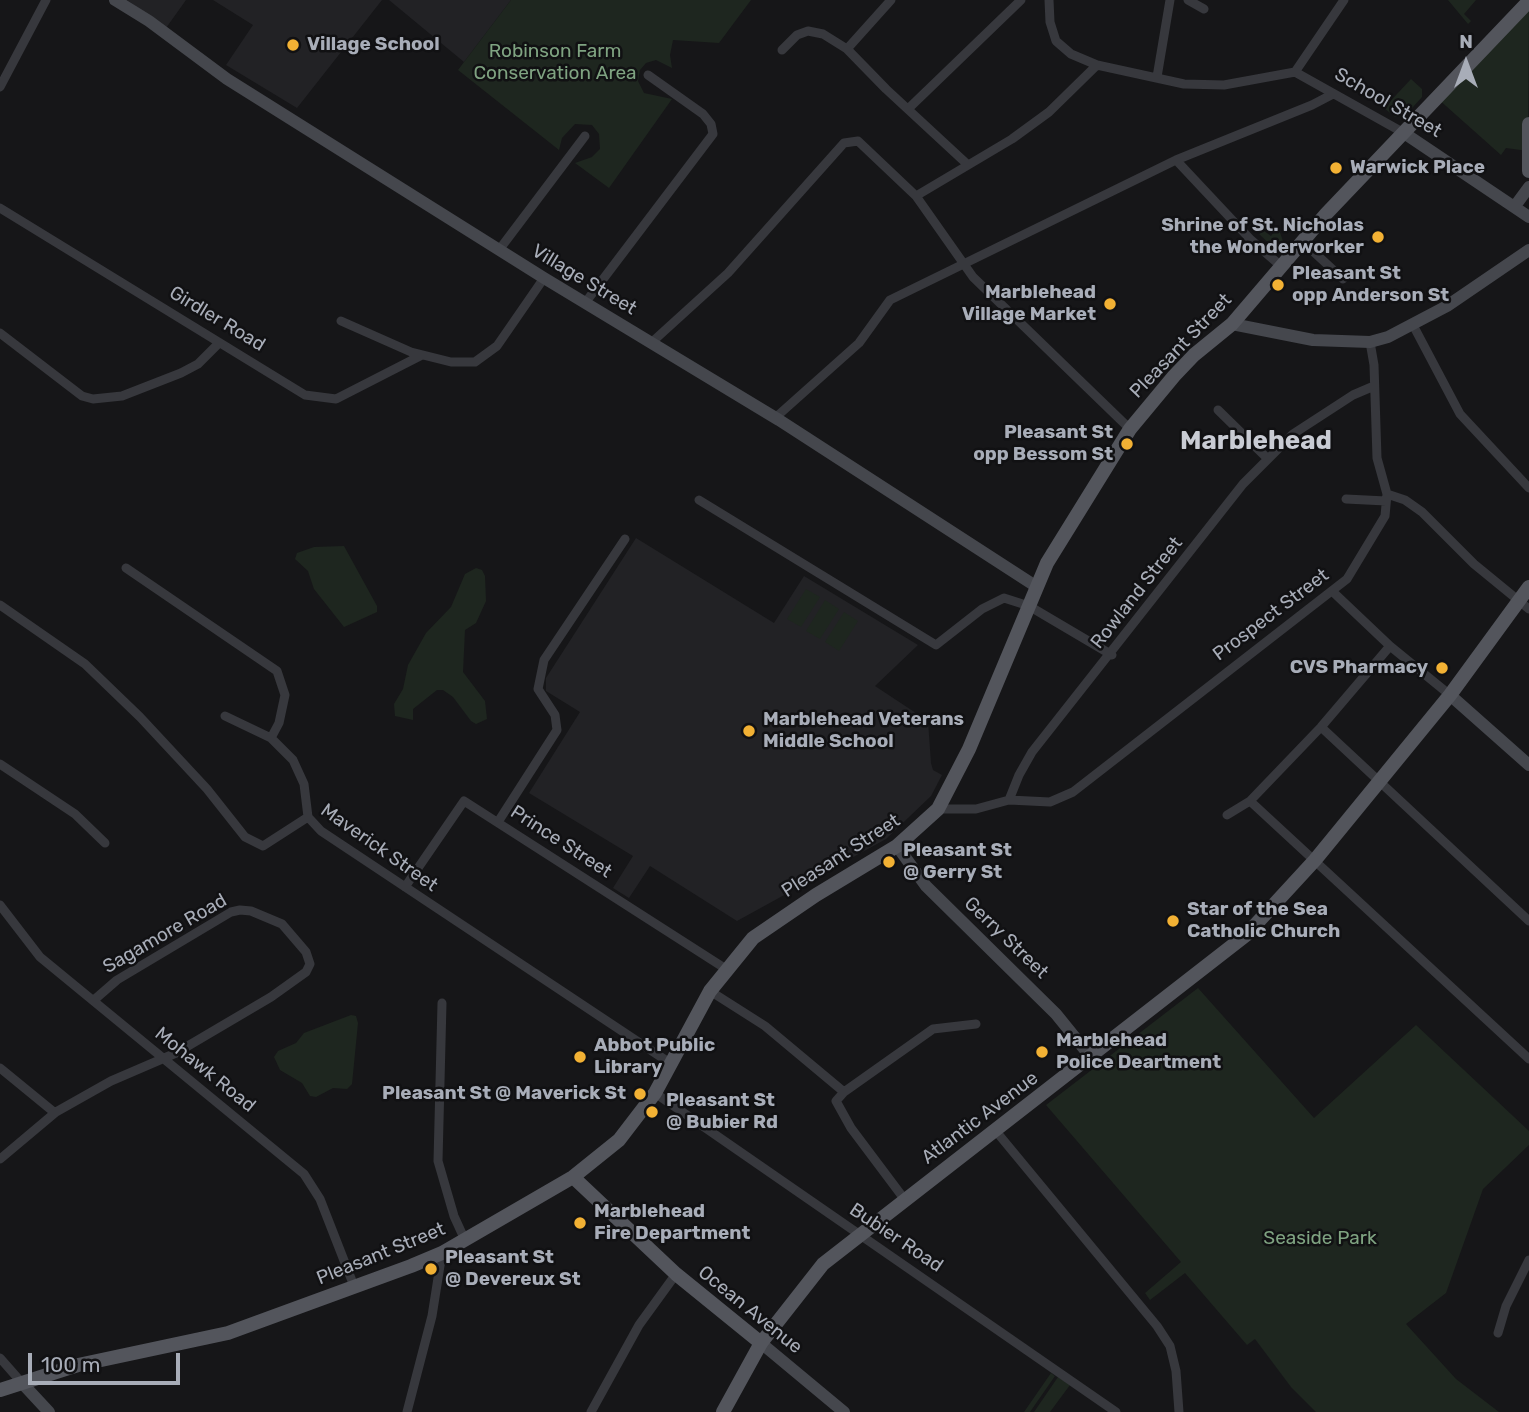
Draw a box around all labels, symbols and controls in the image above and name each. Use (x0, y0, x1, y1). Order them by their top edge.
north arrow (1431, 28, 1501, 98)
text: N (1459, 30, 1473, 53)
place label: Village School (307, 34, 440, 56)
marker: Village School (285, 37, 301, 53)
park label: Robinson Farm Conservation Area (473, 41, 637, 85)
street label: School Street (1330, 63, 1446, 143)
place label: Warwick Place (1350, 157, 1485, 179)
marker: Warwick Place (1328, 160, 1344, 176)
place label: Shrine of St. Nicholas the Wonderworker (1161, 215, 1364, 259)
marker: Shrine of St. Nicholas the Wonderworker (1370, 229, 1386, 245)
street label: Village Street (527, 240, 641, 320)
place label: Pleasant St opp Anderson St (1292, 263, 1449, 307)
marker: Pleasant St opp Anderson St (1270, 277, 1286, 293)
street label: Girdler Road (165, 281, 269, 357)
place label: Marblehead Village Market (962, 282, 1096, 326)
street label: Pleasant Street (1125, 289, 1237, 403)
marker: Marblehead Village Market (1102, 296, 1118, 312)
place label: Pleasant St opp Bessom St (973, 422, 1113, 466)
district label: Marblehead (1180, 425, 1332, 457)
marker: Pleasant St opp Bessom St (1119, 436, 1135, 452)
street label: Rowland Street (1086, 533, 1188, 653)
street label: Prospect Street (1209, 564, 1333, 666)
place label: CVS Pharmacy (1290, 657, 1428, 679)
marker: CVS Pharmacy (1434, 660, 1450, 676)
place label: Marblehead Veterans Middle School (763, 709, 964, 753)
marker: Marblehead Veterans Middle School (741, 723, 757, 739)
street label: Maverick Street (316, 799, 442, 897)
street label: Prince Street (506, 801, 616, 883)
street label: Pleasant Street (778, 809, 904, 903)
place label: Pleasant St @ Gerry St (903, 840, 1012, 884)
marker: Pleasant St @ Gerry St (881, 854, 897, 870)
street label: Sagamore Road (99, 889, 231, 979)
street label: Gerry Street (959, 892, 1053, 984)
place label: Star of the Sea Catholic Church (1187, 899, 1340, 943)
marker: Star of the Sea Catholic Church (1165, 913, 1181, 929)
street label: Mohawk Road (150, 1023, 260, 1117)
place label: Marblehead Police Deartment (1056, 1030, 1221, 1074)
place label: Abbot Public Library (594, 1035, 715, 1079)
marker: Marblehead Police Deartment (1034, 1044, 1050, 1060)
marker: Abbot Public Library (572, 1049, 588, 1065)
street label: Atlantic Avenue (917, 1067, 1043, 1169)
place label: Pleasant St @ Maverick St (382, 1083, 626, 1105)
marker: Pleasant St @ Maverick St (632, 1086, 648, 1102)
place label: Pleasant St @ Bubier Rd (666, 1090, 778, 1134)
marker: Pleasant St @ Bubier Rd (644, 1104, 660, 1120)
street label: Bubier Road (845, 1198, 947, 1278)
place label: Marblehead Fire Department (594, 1201, 750, 1245)
marker: Marblehead Fire Department (572, 1215, 588, 1231)
street label: Pleasant Street (313, 1218, 449, 1290)
park label: Seaside Park (1263, 1228, 1377, 1250)
place label: Pleasant St @ Devereux St (445, 1247, 581, 1291)
marker: Pleasant St @ Devereux St (423, 1261, 439, 1277)
street label: Ocean Avenue (693, 1261, 807, 1359)
scale bar (32, 1338, 184, 1382)
text: 100 m (41, 1352, 100, 1377)

